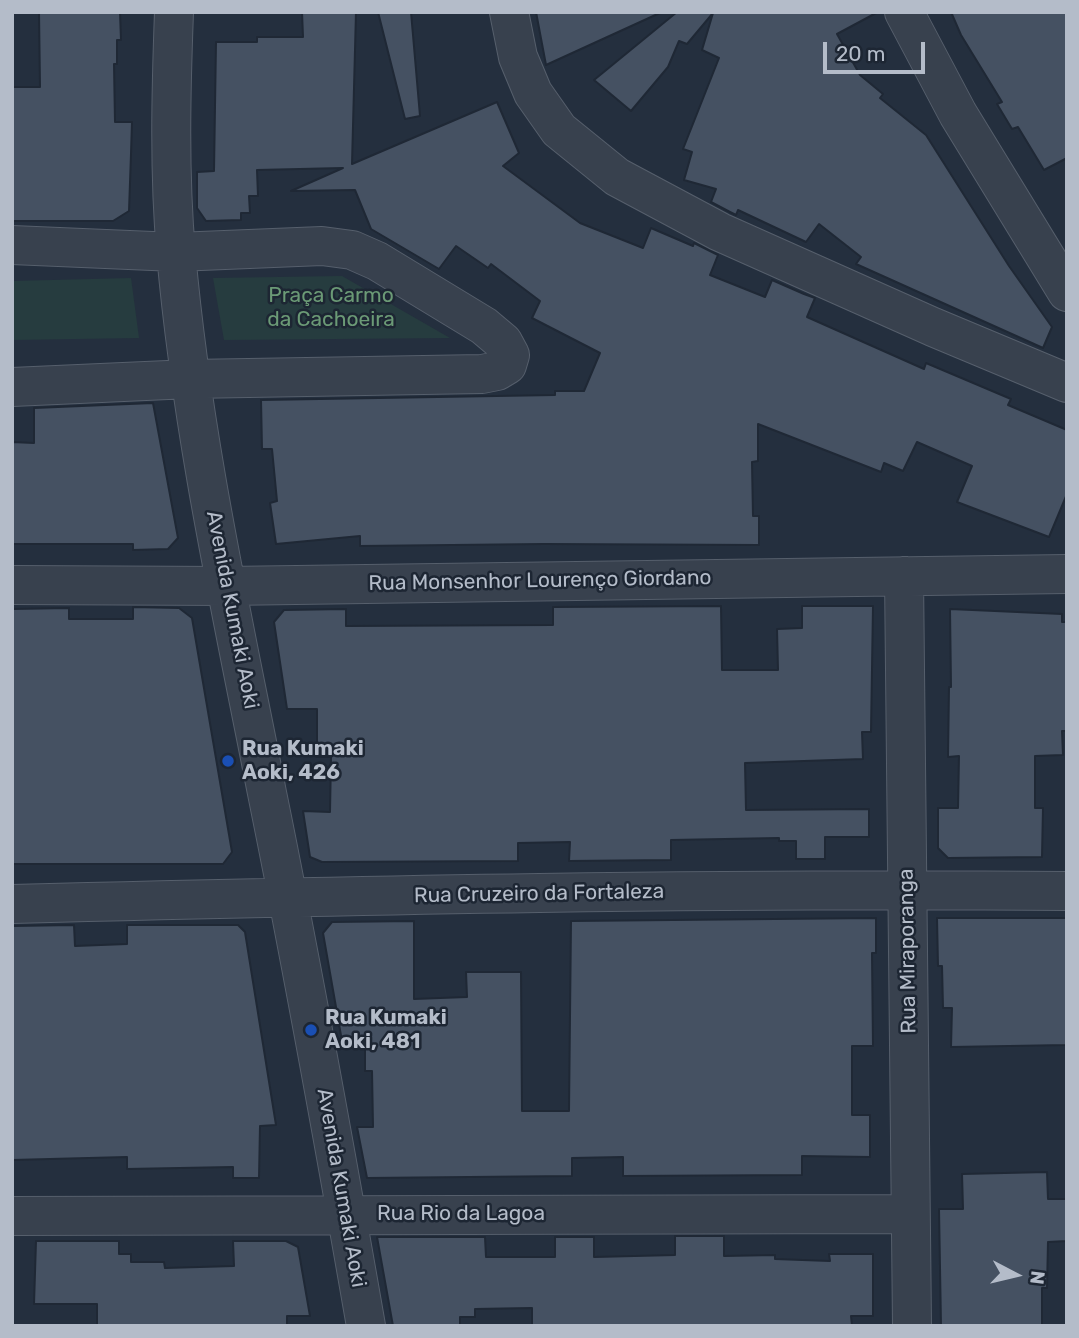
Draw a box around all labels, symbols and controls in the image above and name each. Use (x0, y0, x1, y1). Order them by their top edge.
scale bar (827, 28, 928, 72)
text: 20 m (836, 41, 885, 66)
park label: Praça Carmo da Cachoeira (267, 283, 395, 333)
street label: Avenida Kumaki Aoki (200, 509, 264, 711)
street label: Rua Monsenhor Lourenço Giordano (368, 565, 712, 597)
place label: Rua Kumaki Aoki, 426 (242, 736, 364, 786)
marker: Rua Kumaki Aoki, 426 (220, 753, 236, 769)
street label: Rua Miraporanga (894, 868, 922, 1034)
street label: Rua Cruzeiro da Fortaleza (414, 879, 664, 909)
place label: Rua Kumaki Aoki, 481 (325, 1005, 447, 1055)
marker: Rua Kumaki Aoki, 481 (303, 1022, 319, 1038)
street label: Avenida Kumaki Aoki (311, 1087, 371, 1289)
street label: Rua Rio da Lagoa (377, 1201, 545, 1227)
north arrow (981, 1240, 1051, 1310)
text: N (1025, 1269, 1050, 1286)

